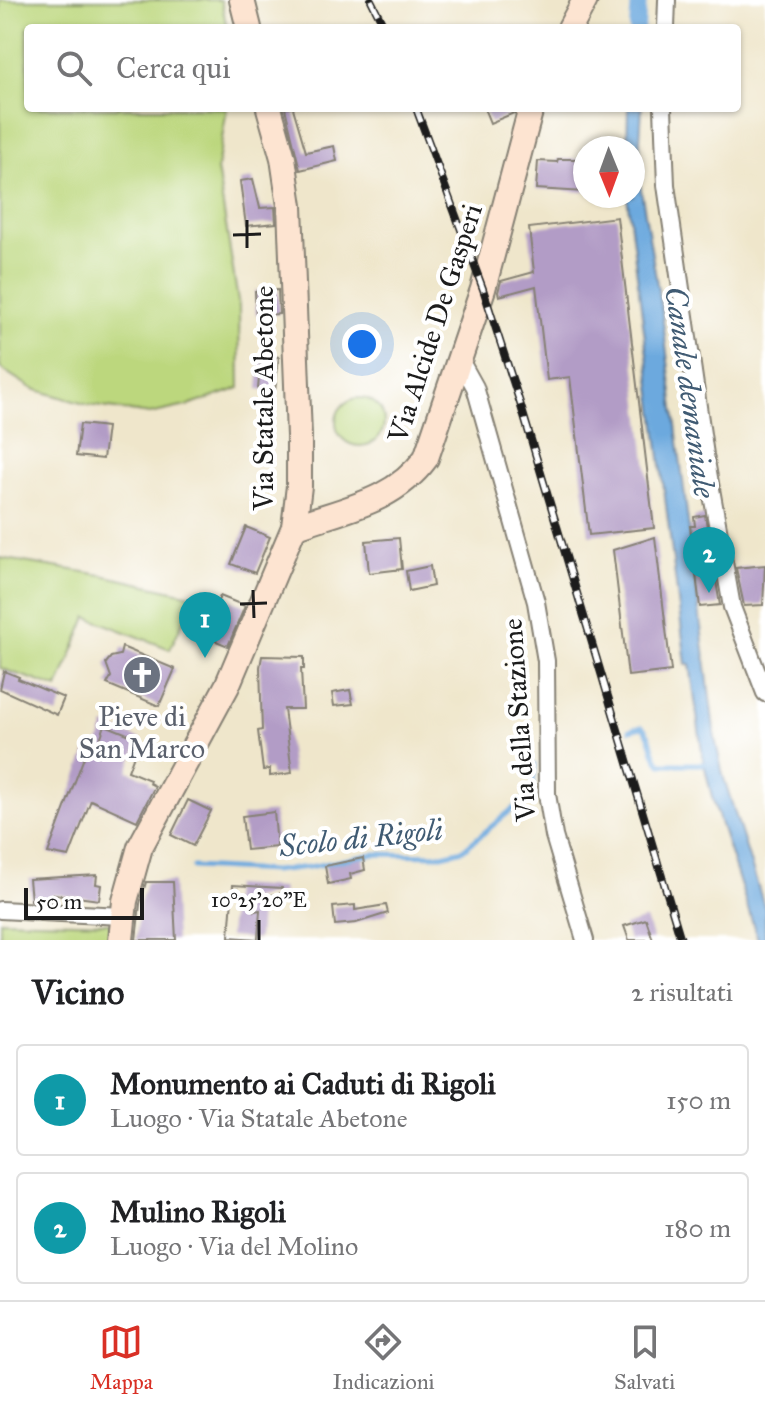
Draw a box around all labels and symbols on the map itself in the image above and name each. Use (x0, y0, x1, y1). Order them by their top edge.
north arrow (573, 136, 645, 208)
street label: Via Alcide De Gasperi (380, 199, 490, 448)
water label: Canale demaniale (657, 284, 723, 501)
street label: Via Statale Abetone (246, 286, 281, 511)
your location (342, 324, 382, 364)
pin: 2 (683, 527, 735, 593)
pin: 1 (179, 592, 231, 658)
street label: Via della Stazione (494, 617, 544, 824)
church icon: Pieve di San Marco (121, 654, 163, 696)
place label: Pieve di San Marco (79, 699, 205, 766)
water label: Scolo di Rigoli (276, 811, 445, 865)
scale bar (24, 884, 144, 920)
text: 10°25'20"E (211, 888, 307, 912)

